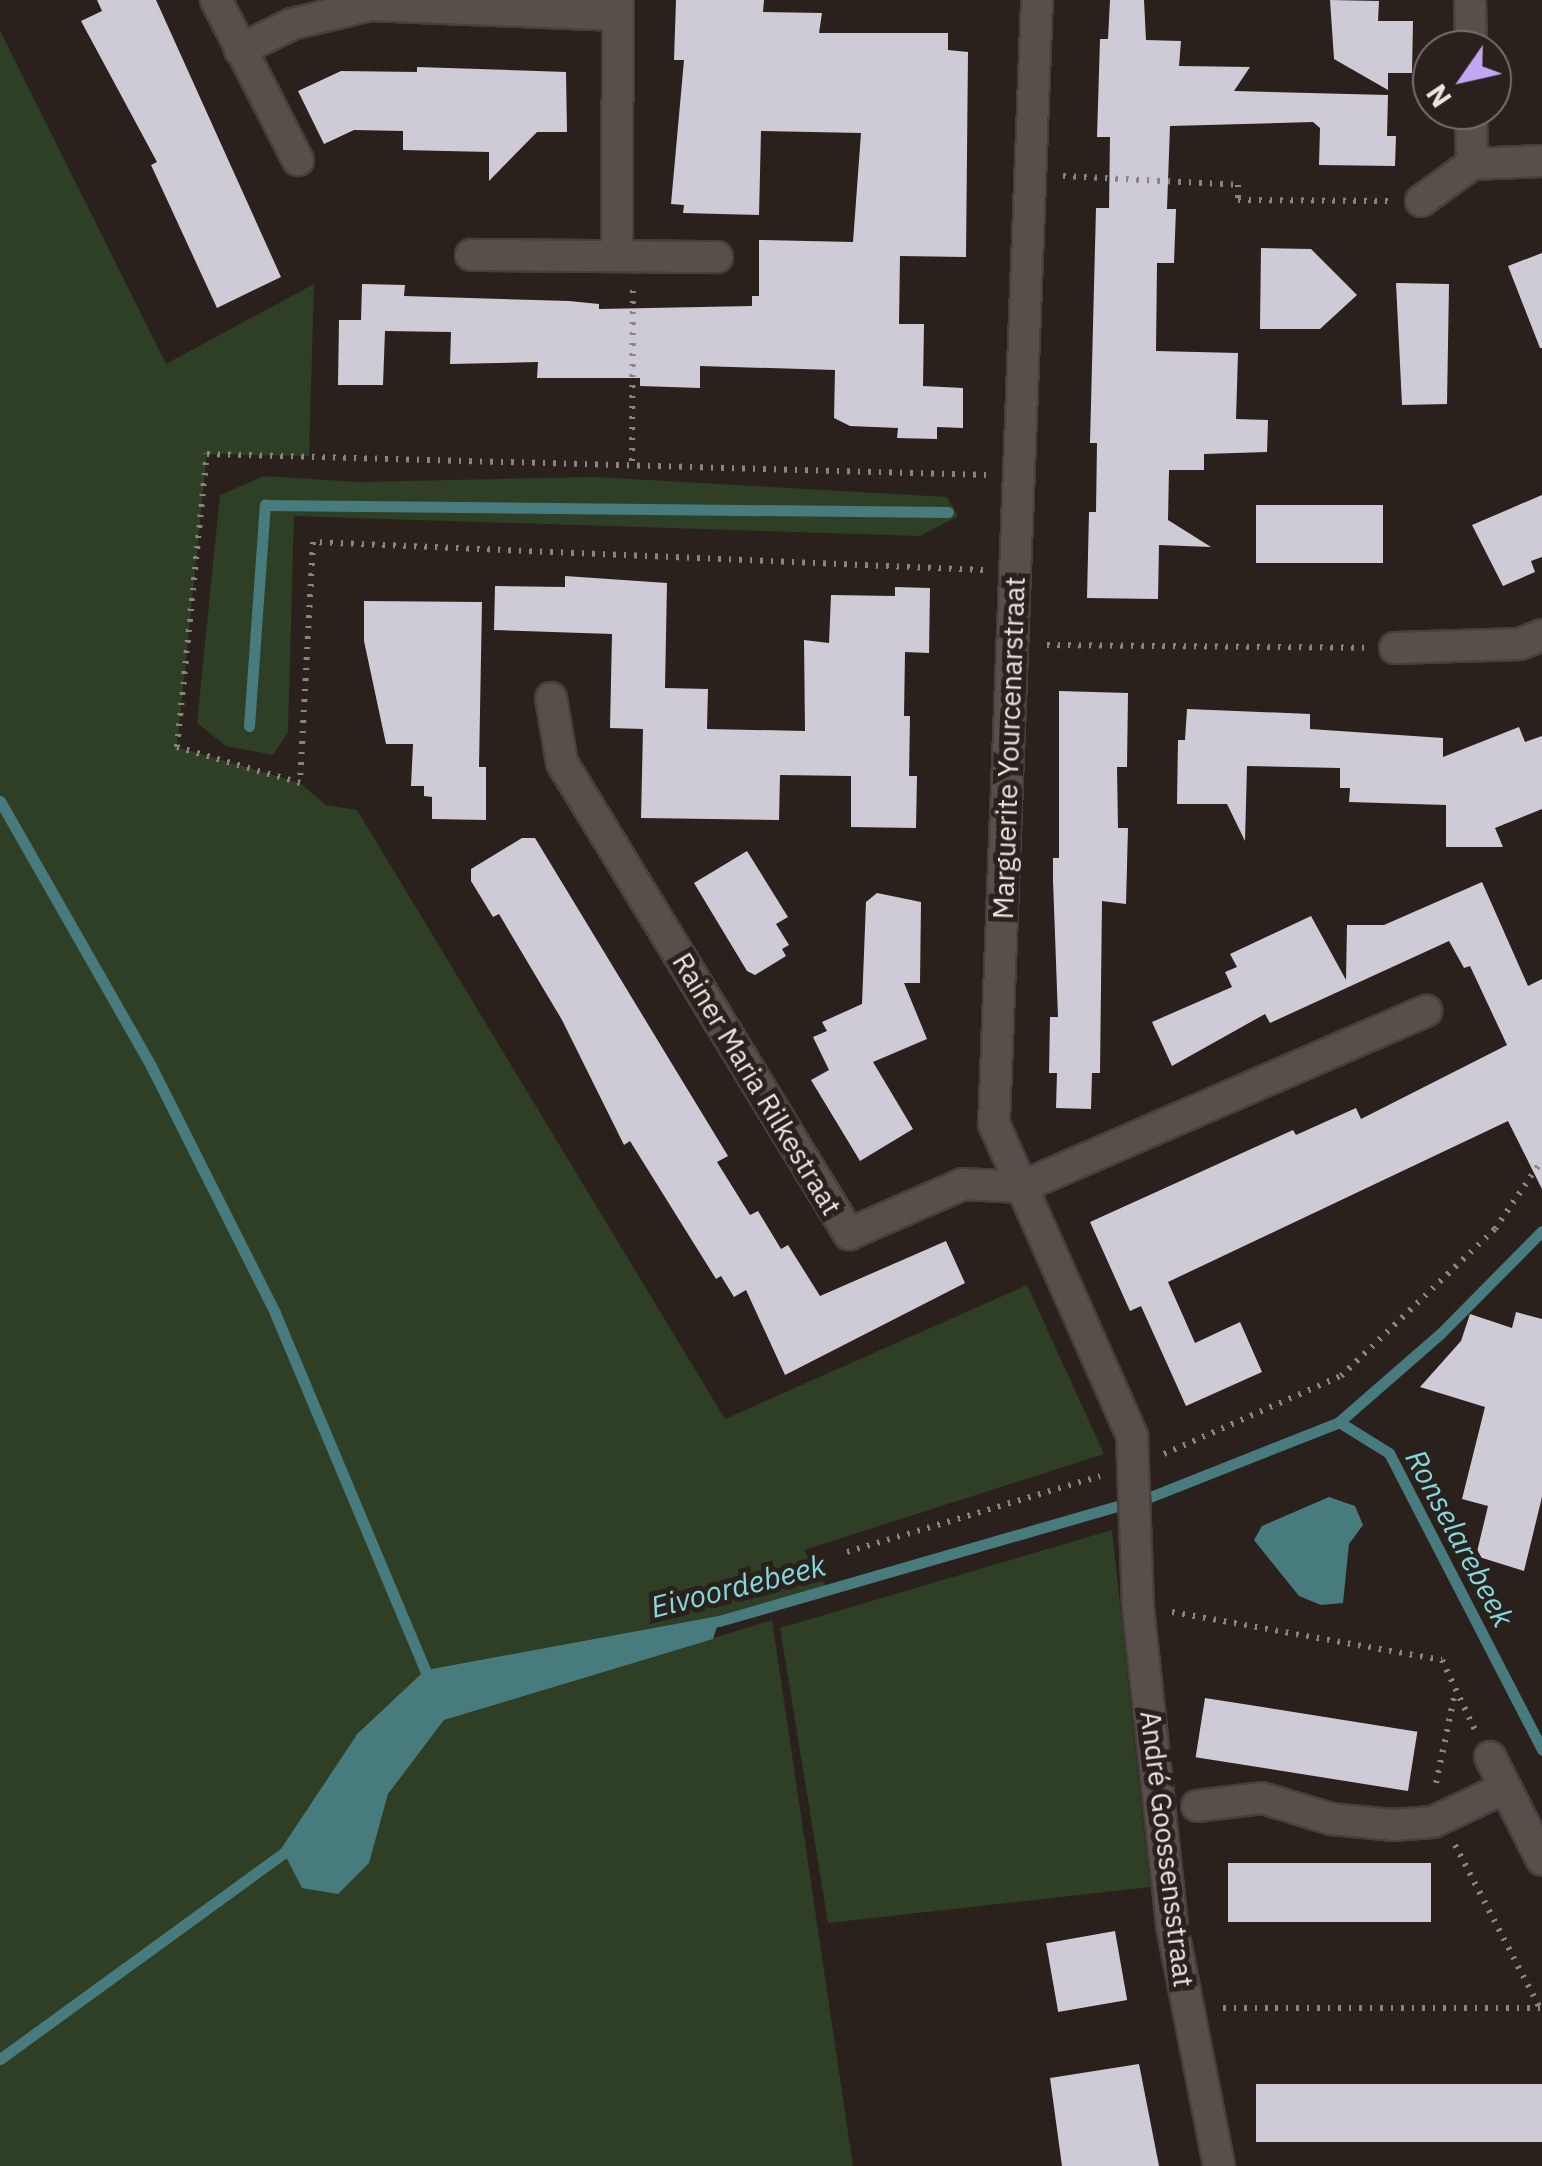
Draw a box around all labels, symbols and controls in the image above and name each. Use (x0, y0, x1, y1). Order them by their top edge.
north arrow (1412, 30, 1512, 130)
text: N (1417, 77, 1459, 115)
street label: Marguerite Yourcenarstraat (986, 576, 1032, 920)
street label: Rainer Maria Rilkestraat (665, 947, 849, 1221)
water label: Ronselarebeek (1398, 1443, 1522, 1633)
water label: Eivoordebeek (647, 1547, 829, 1625)
street label: André Goossensstraat (1133, 1709, 1201, 1989)

